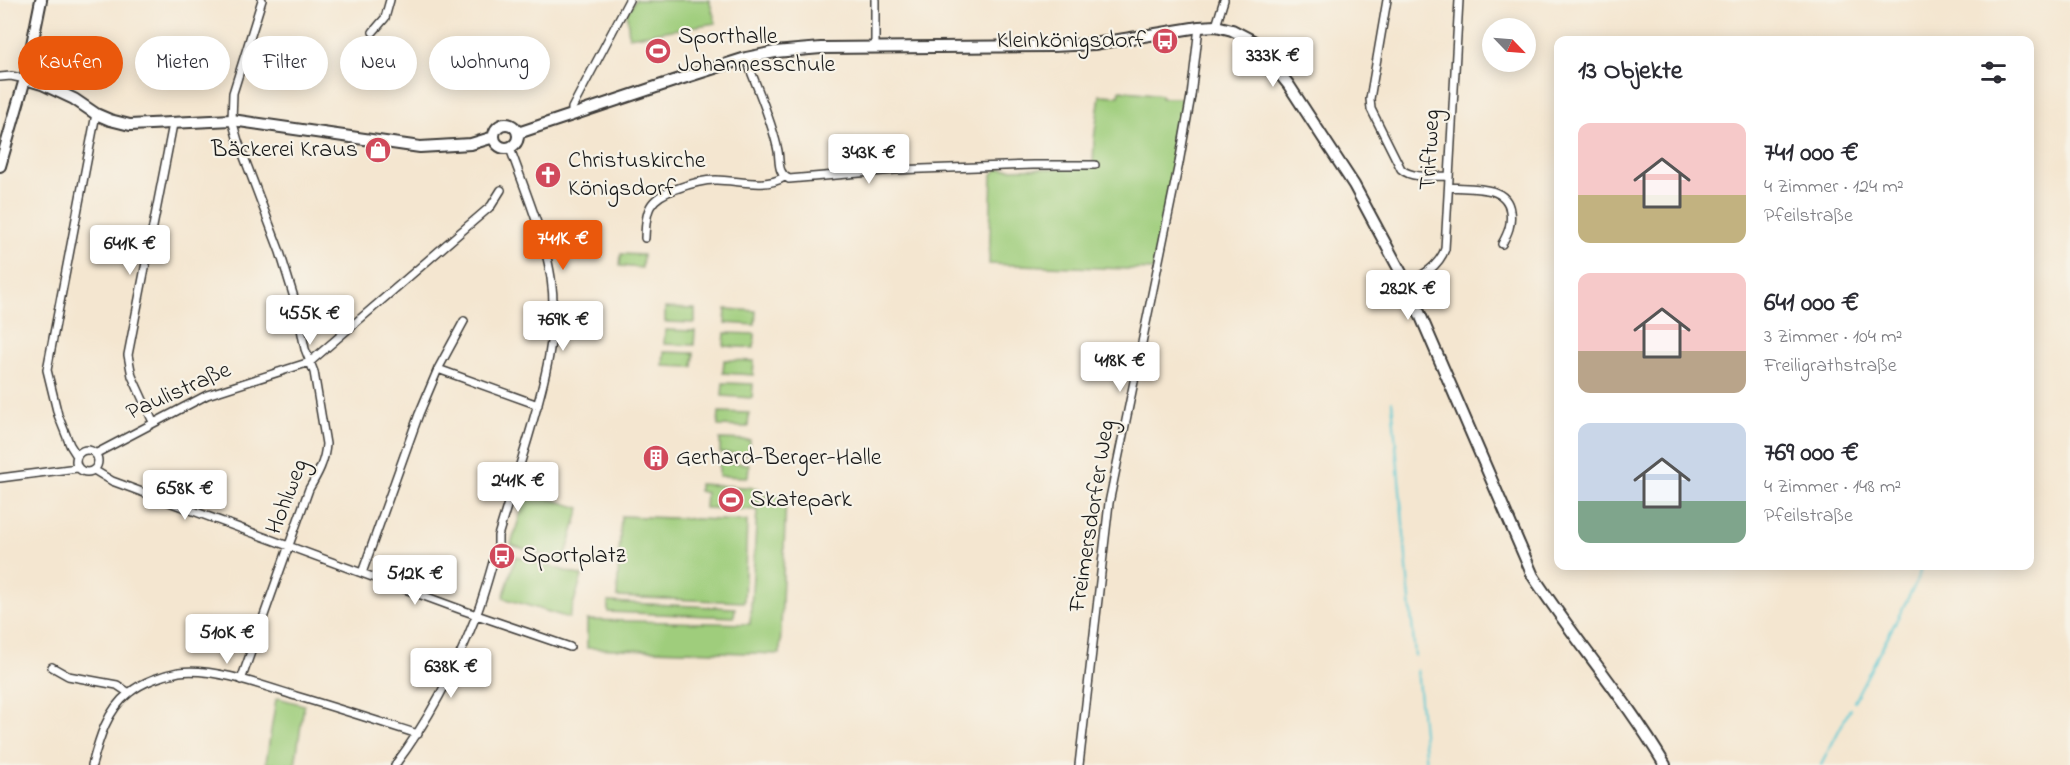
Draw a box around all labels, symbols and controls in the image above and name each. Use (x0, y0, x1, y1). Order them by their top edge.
north arrow (1482, 18, 1536, 72)
map controls (1482, 18, 1536, 72)
place label: Sporthalle Johannesschule (678, 20, 835, 83)
place label: Kleinkönigsdorf (997, 24, 1147, 59)
bus stop icon: Kleinkönigsdorf (1150, 26, 1180, 56)
chip: Kaufen (18, 36, 123, 90)
chip: Mieten (135, 36, 230, 90)
chip: Filter (242, 36, 328, 90)
chip: Neu (340, 36, 417, 90)
chip: Wohnung (429, 36, 550, 90)
sports icon: Sporthalle Johannesschule (643, 36, 673, 66)
pin: 333K € (1224, 37, 1322, 88)
text: 333K € (1246, 42, 1300, 71)
text: 13 Objekte (1578, 53, 1682, 91)
icon: filters (1977, 56, 2010, 89)
street label: Triftweg (1411, 109, 1451, 191)
place label: Bäckerei Kraus (210, 133, 358, 168)
pin: 343K € (820, 134, 918, 185)
shop icon: Bäckerei Kraus (363, 135, 393, 165)
text: 741 000 € (1764, 135, 1859, 173)
text: 343K € (842, 139, 896, 168)
place label: Christuskirche Königsdorf (568, 144, 706, 207)
icon: home (1626, 147, 1698, 219)
church icon: Christuskirche Königsdorf (533, 160, 563, 190)
text: 4 Zimmer · 124 m² (1764, 173, 1904, 202)
text: Pfeilstraße (1764, 202, 1853, 231)
pin: 741K € (514, 220, 612, 271)
pin: 641K € (81, 225, 179, 276)
text: 741K € (537, 225, 589, 254)
text: 641K € (104, 230, 156, 259)
pin: 282K € (1359, 270, 1457, 321)
text: 282K € (1380, 275, 1436, 304)
text: 641 000 € (1764, 285, 1859, 323)
pin: 455K € (261, 295, 359, 346)
icon: home (1626, 297, 1698, 369)
text: 455K € (280, 300, 340, 329)
pin: 769K € (514, 301, 612, 352)
text: 769K € (537, 306, 589, 335)
text: 3 Zimmer · 104 m² (1764, 323, 1902, 352)
pin: 418K € (1071, 342, 1169, 393)
text: 418K € (1095, 347, 1145, 376)
text: Freiligrathstraße (1764, 352, 1897, 381)
street label: Paulistraße (121, 353, 237, 431)
street label: Freimersdorfer Weg (1060, 417, 1125, 616)
text: 769 000 € (1764, 435, 1859, 473)
place label: Gerhard-Berger-Halle (676, 441, 882, 476)
building icon: Gerhard-Berger-Halle (641, 443, 671, 473)
icon: home (1626, 447, 1698, 519)
street label: Hohlweg (258, 454, 318, 540)
pin: 241K € (469, 462, 567, 513)
text: 241K € (491, 467, 545, 496)
pin: 658K € (136, 470, 234, 521)
text: 4 Zimmer · 148 m² (1764, 473, 1901, 502)
text: 658K € (157, 475, 213, 504)
place label: Skatepark (750, 483, 852, 518)
sports icon: Skatepark (716, 485, 746, 515)
text: Pfeilstraße (1764, 502, 1853, 531)
place label: Sportplatz (522, 539, 627, 574)
bus stop icon: Sportplatz (487, 541, 517, 571)
pin: 512K € (366, 555, 464, 606)
text: 512K € (387, 560, 443, 589)
pin: 510K € (178, 614, 276, 665)
text: 510K € (199, 619, 255, 648)
pin: 638K € (402, 648, 500, 699)
text: 638K € (424, 653, 478, 682)

